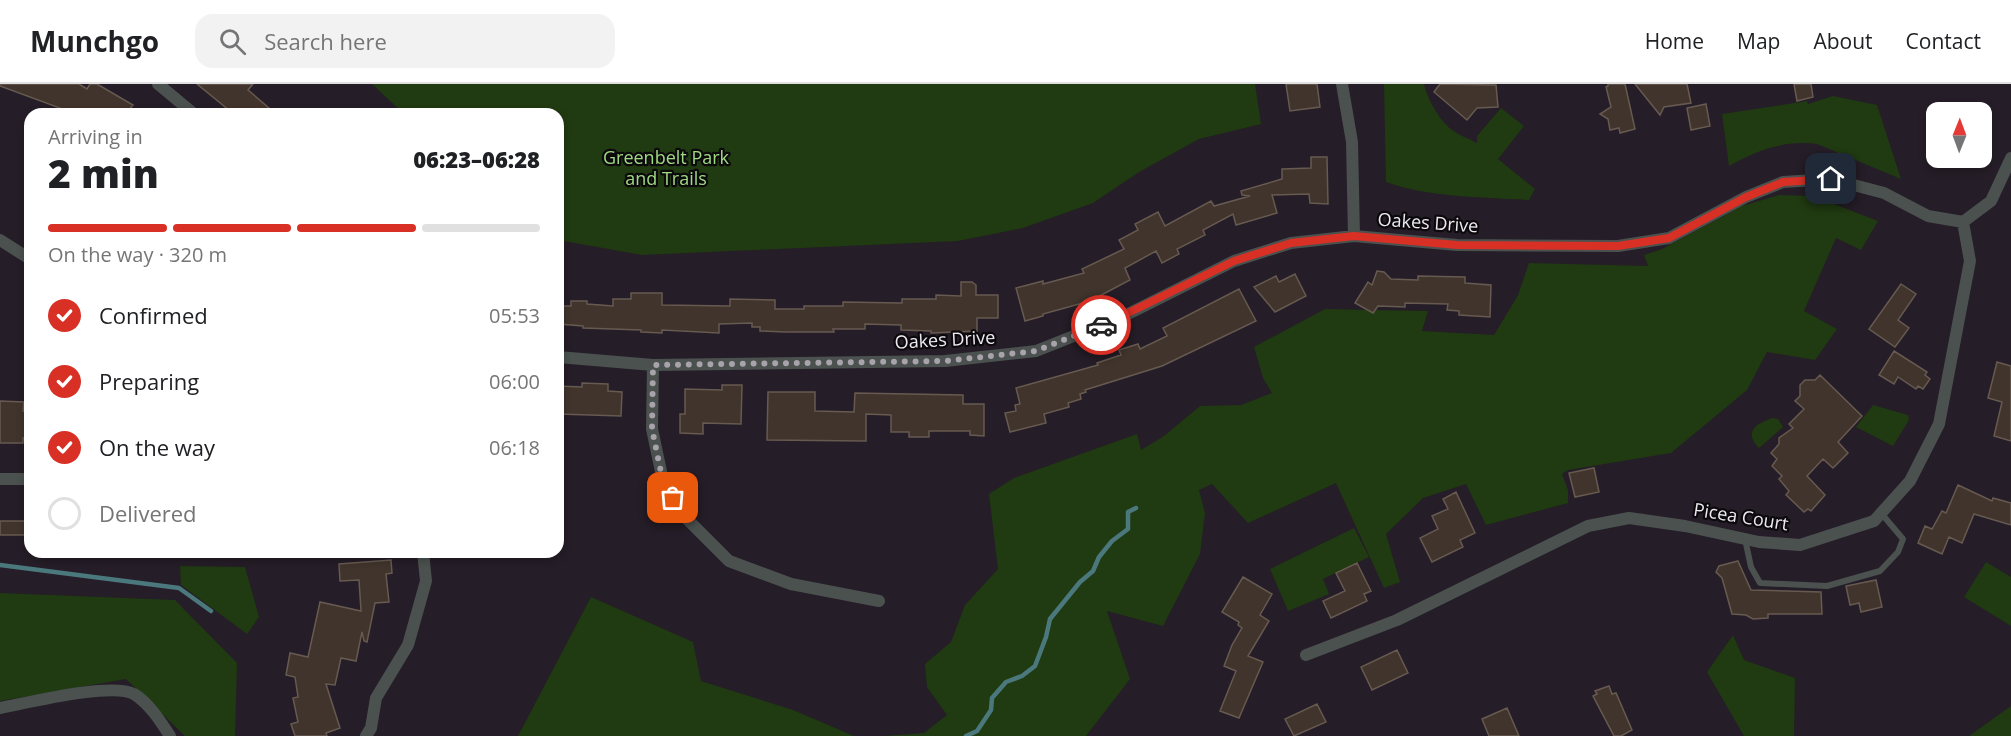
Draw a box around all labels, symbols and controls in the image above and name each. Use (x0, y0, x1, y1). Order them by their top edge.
search box (195, 14, 615, 68)
text: Munchgo (30, 22, 159, 60)
icon: search (216, 25, 249, 58)
text: Search here (264, 26, 387, 56)
text: Home (1645, 27, 1704, 55)
text: Map (1737, 27, 1780, 55)
text: About (1813, 27, 1873, 55)
text: Contact (1906, 27, 1981, 55)
north arrow (1926, 102, 1992, 168)
map controls (1926, 102, 1992, 168)
text: Arriving in (48, 123, 143, 150)
text: 06:23–06:28 (413, 144, 540, 174)
park label: Greenbelt Park and Trails (603, 145, 730, 190)
text: 2 min (48, 146, 159, 199)
pin (1805, 153, 1856, 204)
icon: home (1814, 162, 1847, 195)
street label: Oakes Drive (1377, 207, 1479, 237)
text: On the way · 320 m (48, 241, 227, 268)
courier (1071, 295, 1131, 355)
icon: check (48, 299, 81, 332)
text: Confirmed (99, 300, 208, 330)
text: 05:53 (489, 302, 540, 329)
icon: car (1085, 309, 1118, 342)
street label: Oakes Drive (894, 324, 996, 354)
icon: check (48, 365, 81, 398)
text: Preparing (99, 366, 199, 396)
text: 06:00 (489, 368, 540, 395)
icon: check (48, 431, 81, 464)
text: On the way (99, 432, 215, 462)
text: 06:18 (489, 434, 540, 461)
pin (647, 472, 698, 523)
icon: bag (656, 481, 689, 514)
street label: Picea Court (1692, 497, 1790, 535)
text: Delivered (99, 498, 197, 528)

